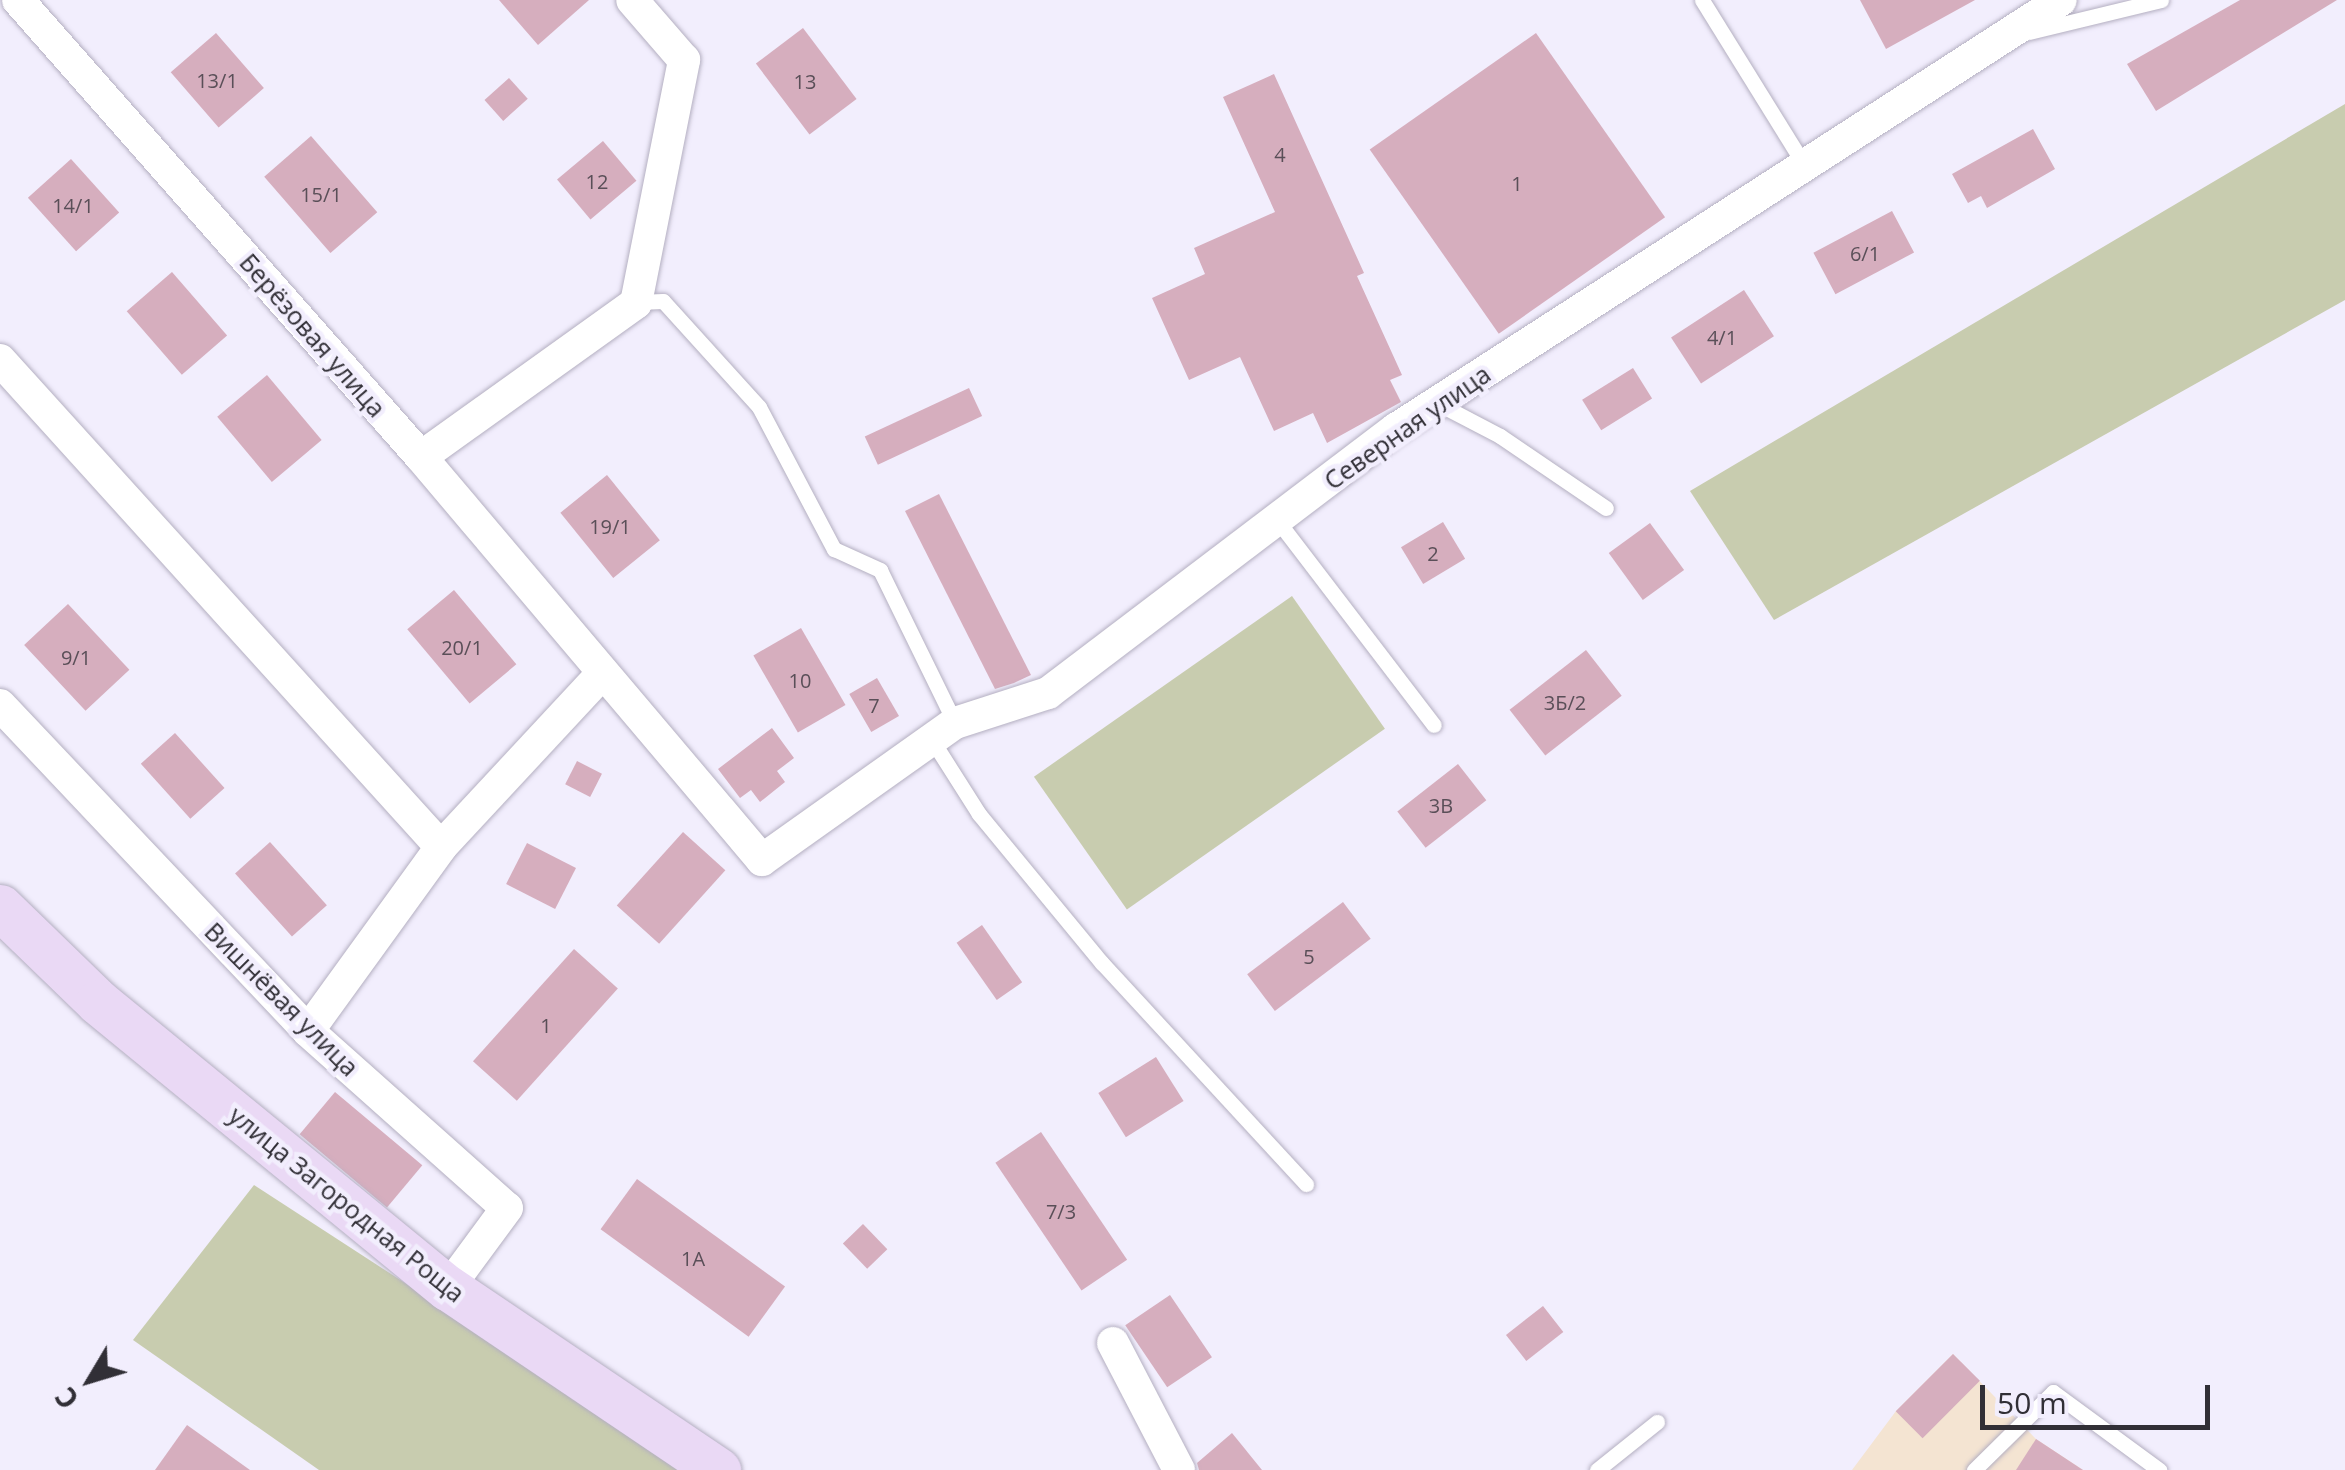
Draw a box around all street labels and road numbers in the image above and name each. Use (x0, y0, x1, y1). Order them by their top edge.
street label: Берёзовая улица (234, 247, 392, 423)
street label: Северная улица (1318, 359, 1496, 495)
street label: Вишнёвая улица (199, 916, 365, 1082)
street label: улица Загородная Роща (223, 1100, 471, 1308)

